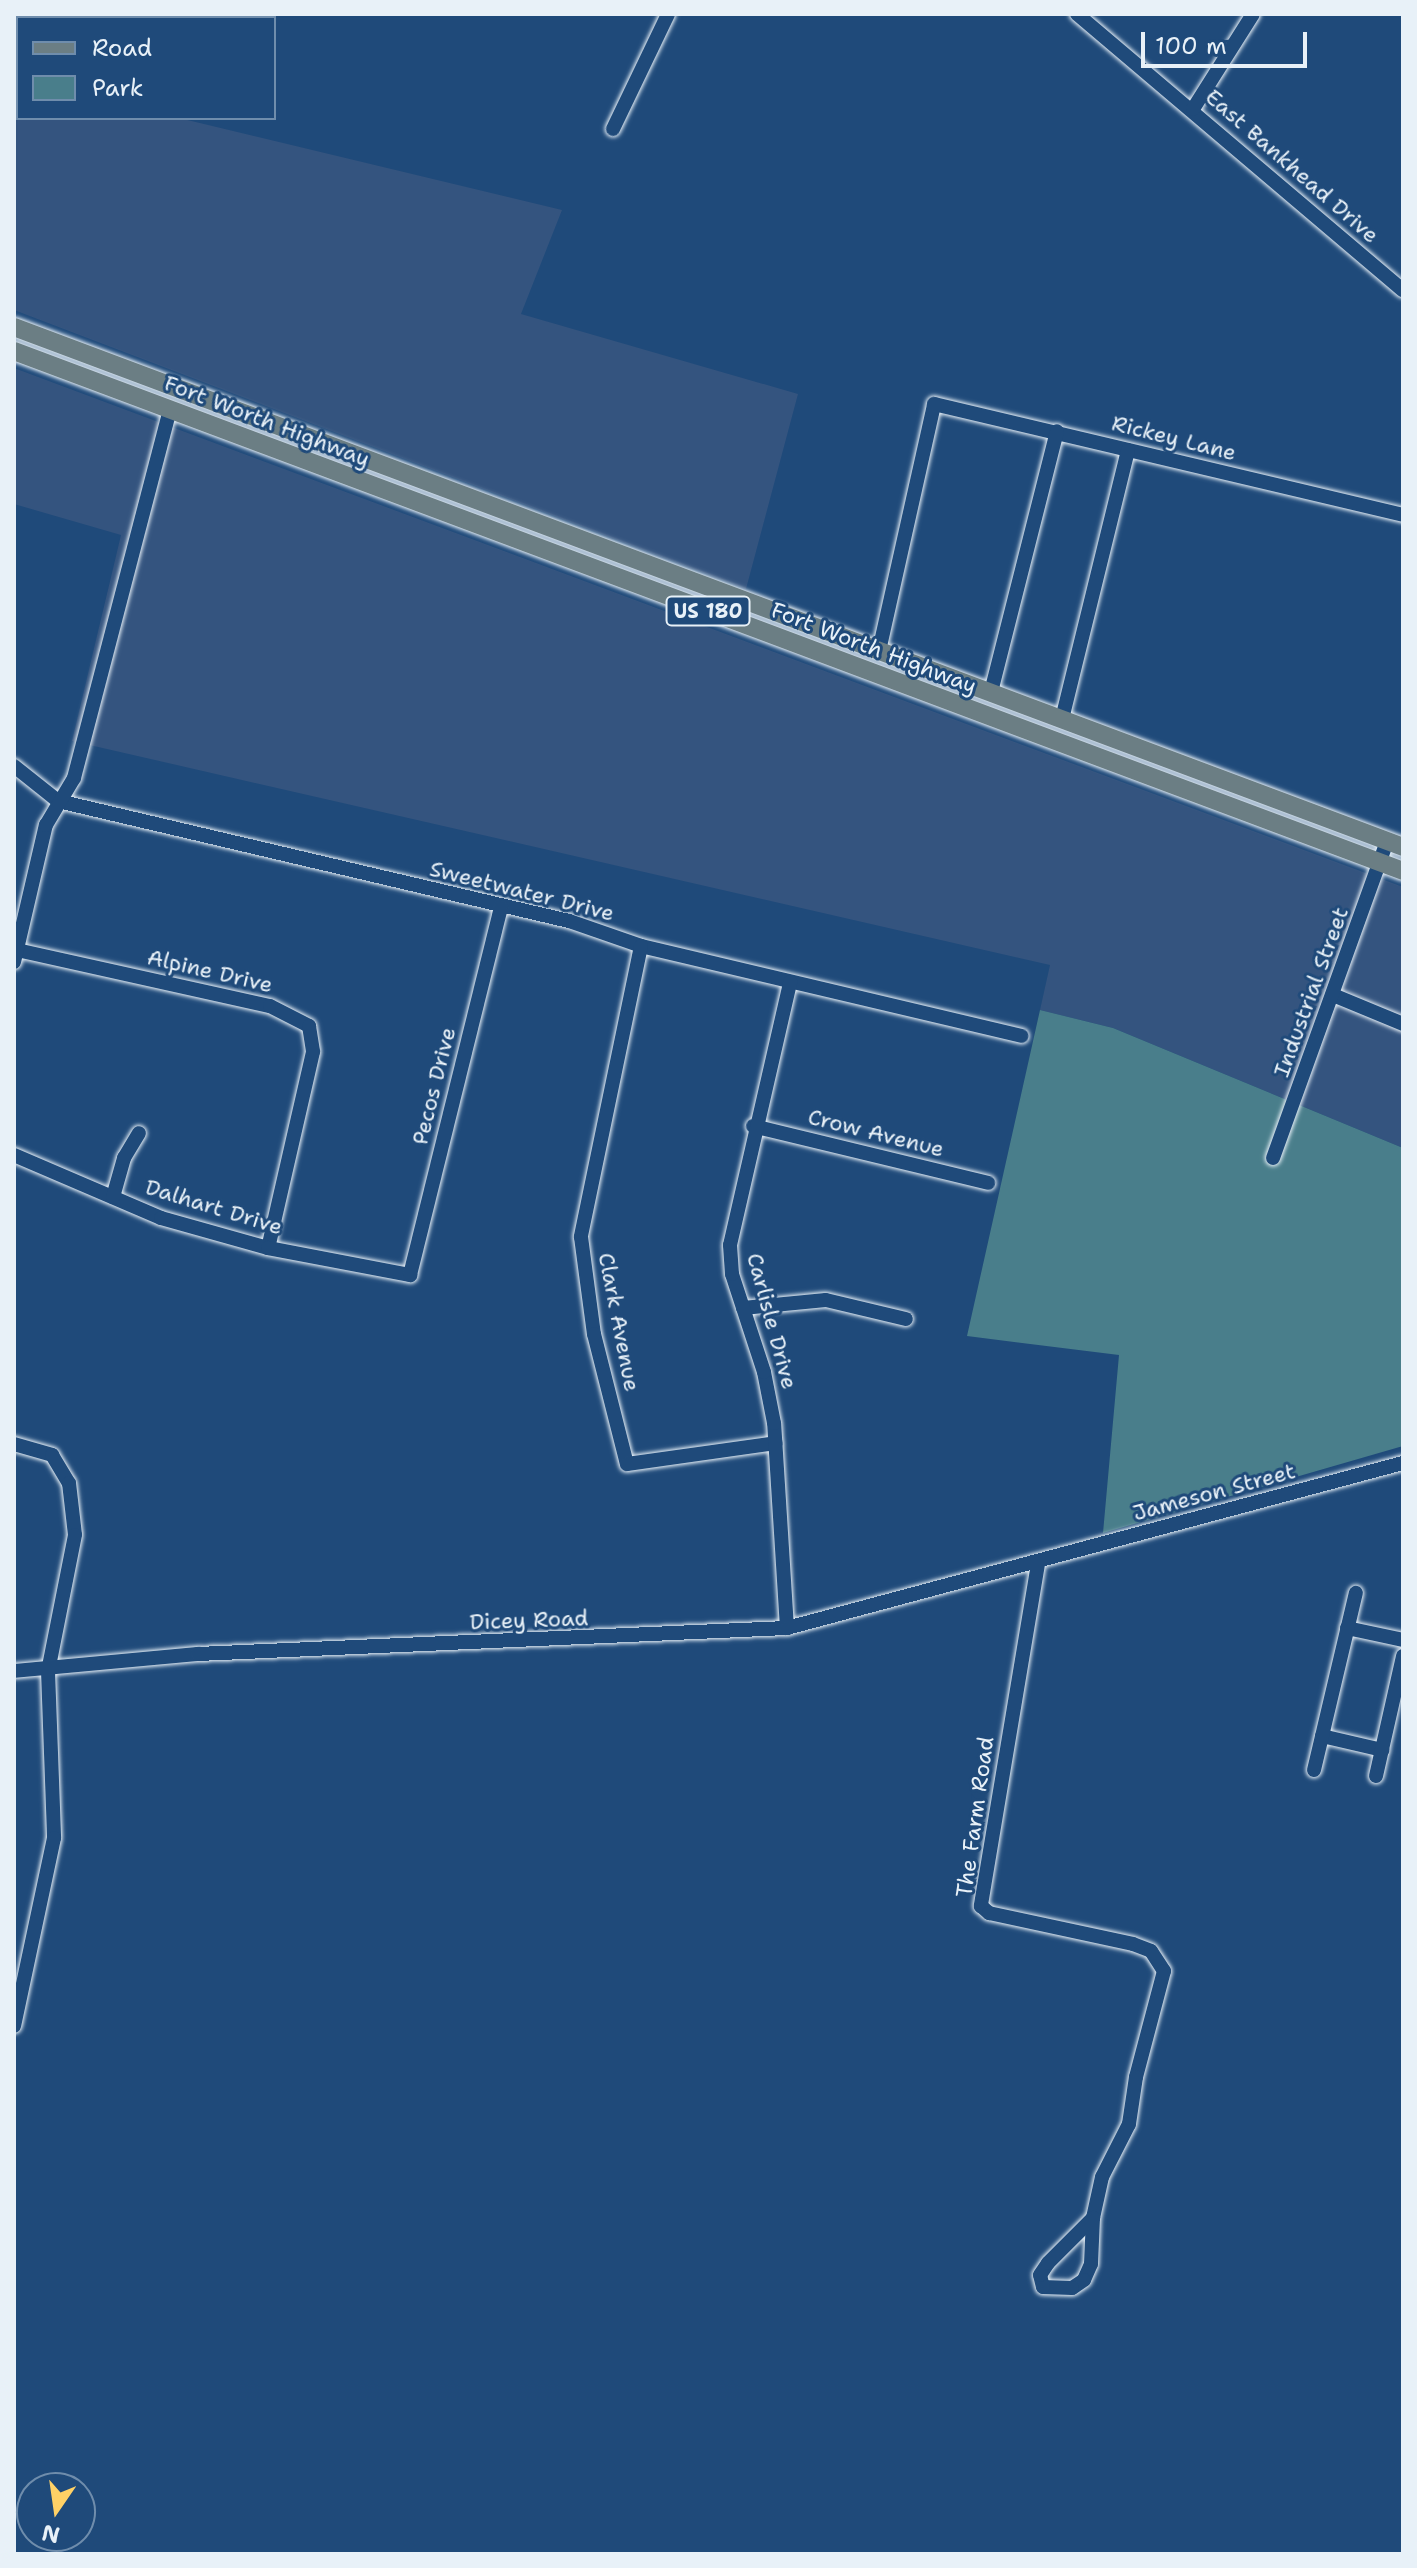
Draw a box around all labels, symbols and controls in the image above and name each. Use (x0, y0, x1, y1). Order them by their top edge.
legend (16, 16, 276, 120)
scale bar (1145, 16, 1311, 66)
text: 100 m (1155, 30, 1227, 62)
text: Road (92, 32, 152, 64)
text: Park (92, 72, 144, 104)
street label: East Bankhead Drive (1200, 83, 1384, 249)
street label: Fort Worth Highway (160, 370, 374, 472)
street label: Rickey Lane (1109, 410, 1239, 466)
road number: US 180 (664, 595, 752, 627)
street label: Fort Worth Highway (767, 597, 981, 699)
street label: Sweetwater Drive (427, 855, 617, 927)
street label: Industrial Street (1268, 903, 1354, 1081)
street label: Alpine Drive (145, 944, 275, 998)
street label: Pecos Drive (407, 1025, 461, 1147)
street label: Crow Avenue (805, 1103, 947, 1163)
street label: Dalhart Drive (142, 1174, 286, 1240)
street label: Clark Avenue (593, 1250, 645, 1394)
street label: Carlisle Drive (741, 1250, 803, 1392)
street label: Jameson Street (1130, 1458, 1298, 1526)
street label: Dicey Road (469, 1605, 589, 1635)
street label: The Farm Road (951, 1735, 999, 1899)
north arrow (16, 2472, 96, 2552)
text: N (39, 2518, 63, 2550)

